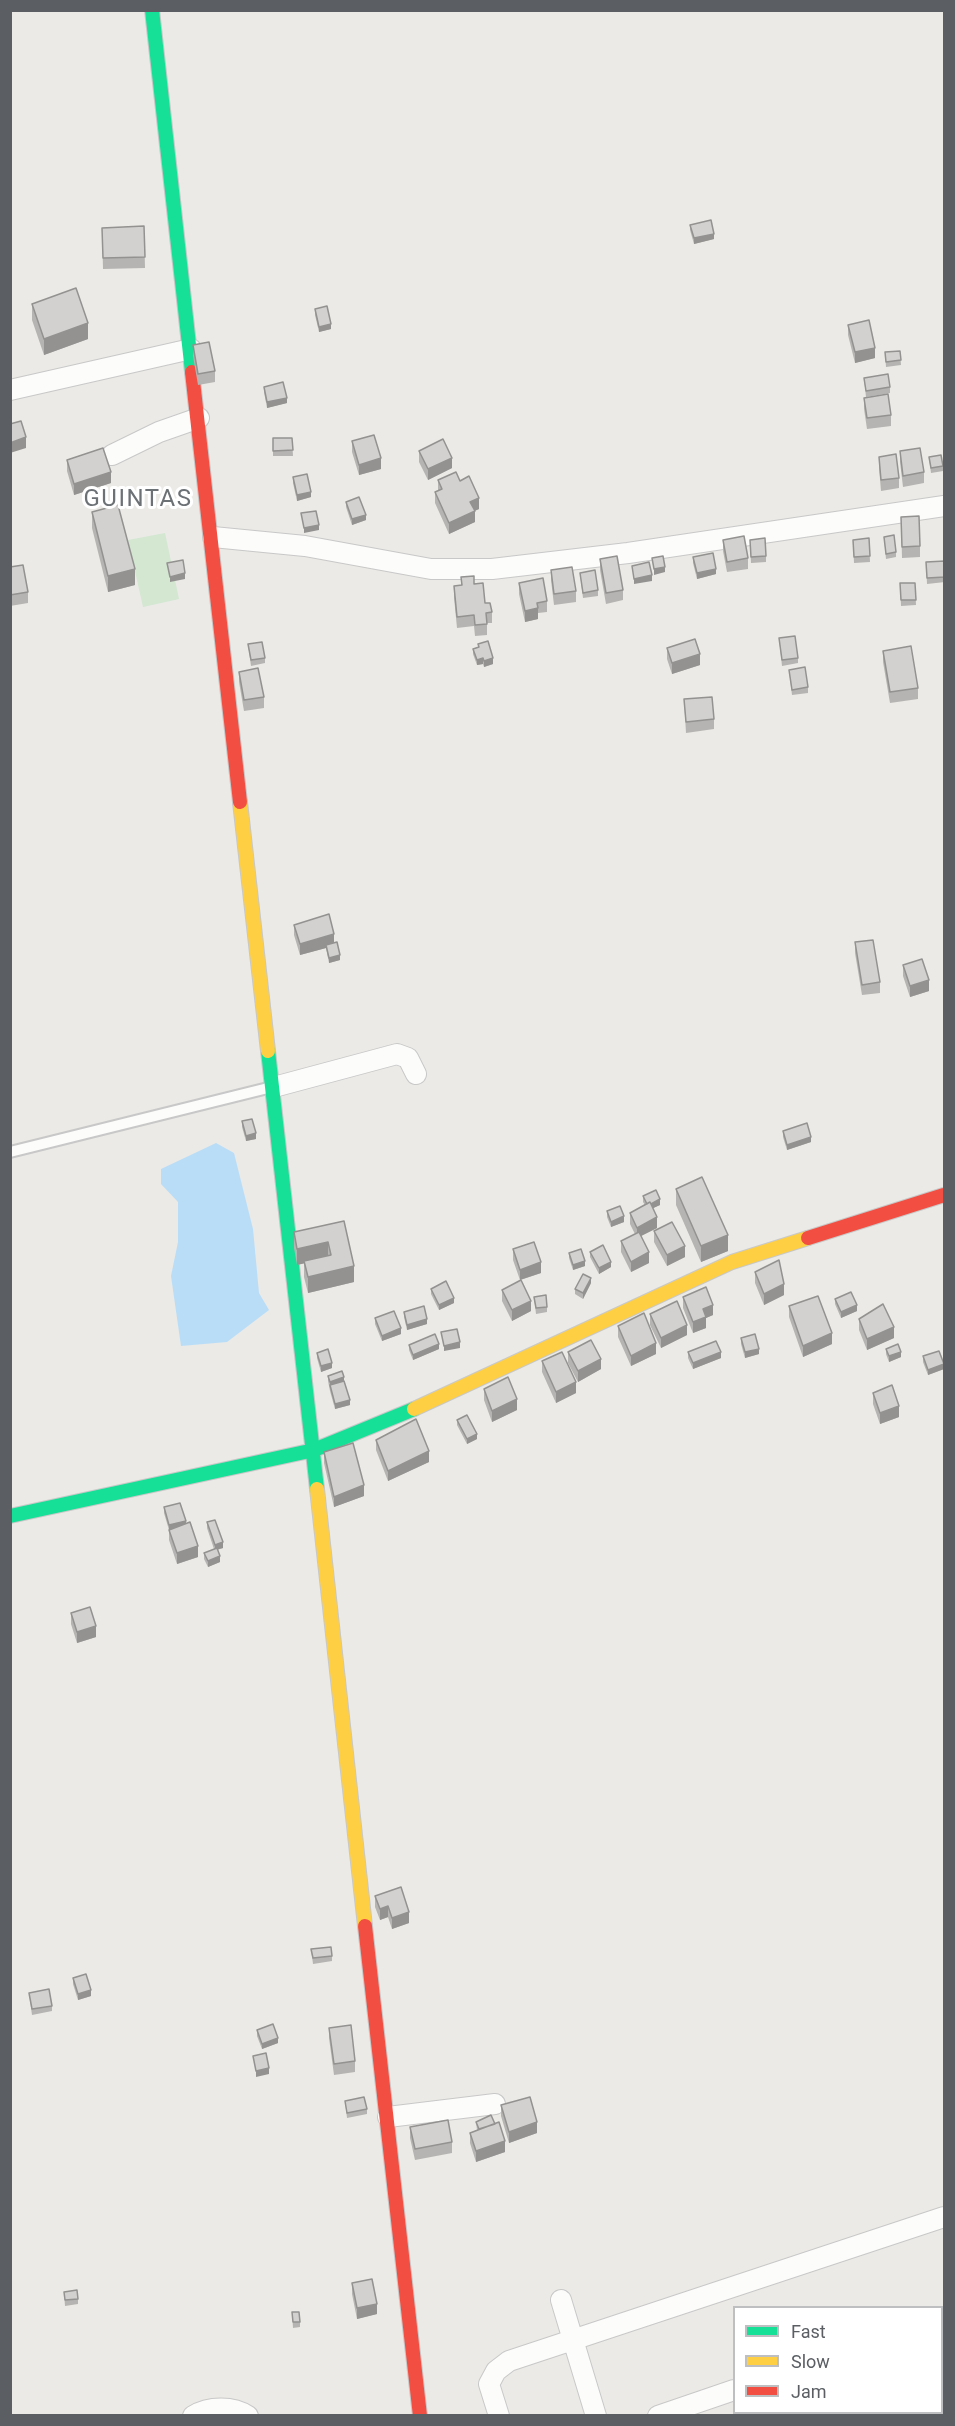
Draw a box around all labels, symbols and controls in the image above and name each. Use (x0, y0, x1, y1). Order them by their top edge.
district label: GUINTAS (83, 486, 193, 514)
legend (733, 2306, 943, 2414)
text: Fast (791, 2321, 826, 2342)
text: Slow (791, 2351, 830, 2372)
text: Jam (791, 2381, 827, 2402)

